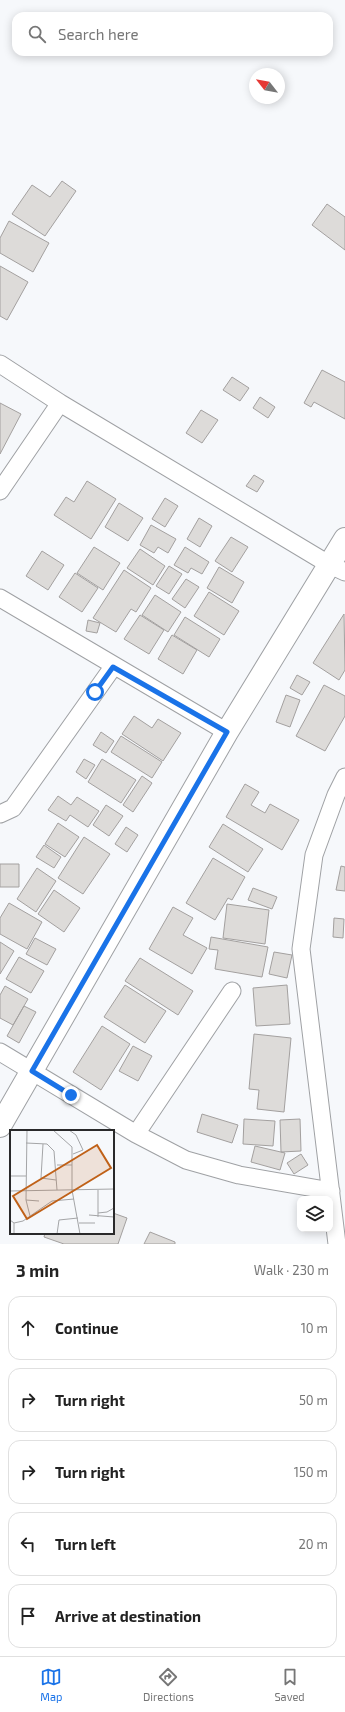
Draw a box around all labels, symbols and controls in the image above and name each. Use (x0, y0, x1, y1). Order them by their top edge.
search box (12, 12, 333, 56)
icon: search (26, 23, 48, 45)
text: Search here (58, 25, 139, 43)
north arrow (249, 68, 285, 104)
route start (86, 683, 104, 701)
route end (62, 1086, 80, 1104)
inset map (10, 1130, 114, 1234)
map controls (297, 1196, 333, 1232)
button: layers (297, 1196, 333, 1232)
text: 3 min (16, 1260, 59, 1280)
text: Walk · 230 m (254, 1262, 329, 1278)
icon: ahead (17, 1317, 39, 1339)
text: Continue (55, 1319, 118, 1337)
text: 10 m (301, 1320, 328, 1336)
icon: right (17, 1389, 39, 1411)
text: Turn right (55, 1391, 125, 1409)
text: 50 m (299, 1392, 328, 1408)
icon: right (17, 1461, 39, 1483)
text: Turn right (55, 1463, 125, 1481)
text: 150 m (294, 1464, 328, 1480)
icon: left (17, 1533, 39, 1555)
text: Turn left (55, 1535, 116, 1553)
text: 20 m (299, 1536, 328, 1552)
icon: arrive (17, 1605, 39, 1627)
text: Arrive at destination (55, 1607, 201, 1625)
tab: Map (40, 1666, 62, 1703)
tab: Directions (143, 1666, 194, 1703)
tab: Saved (274, 1666, 305, 1703)

